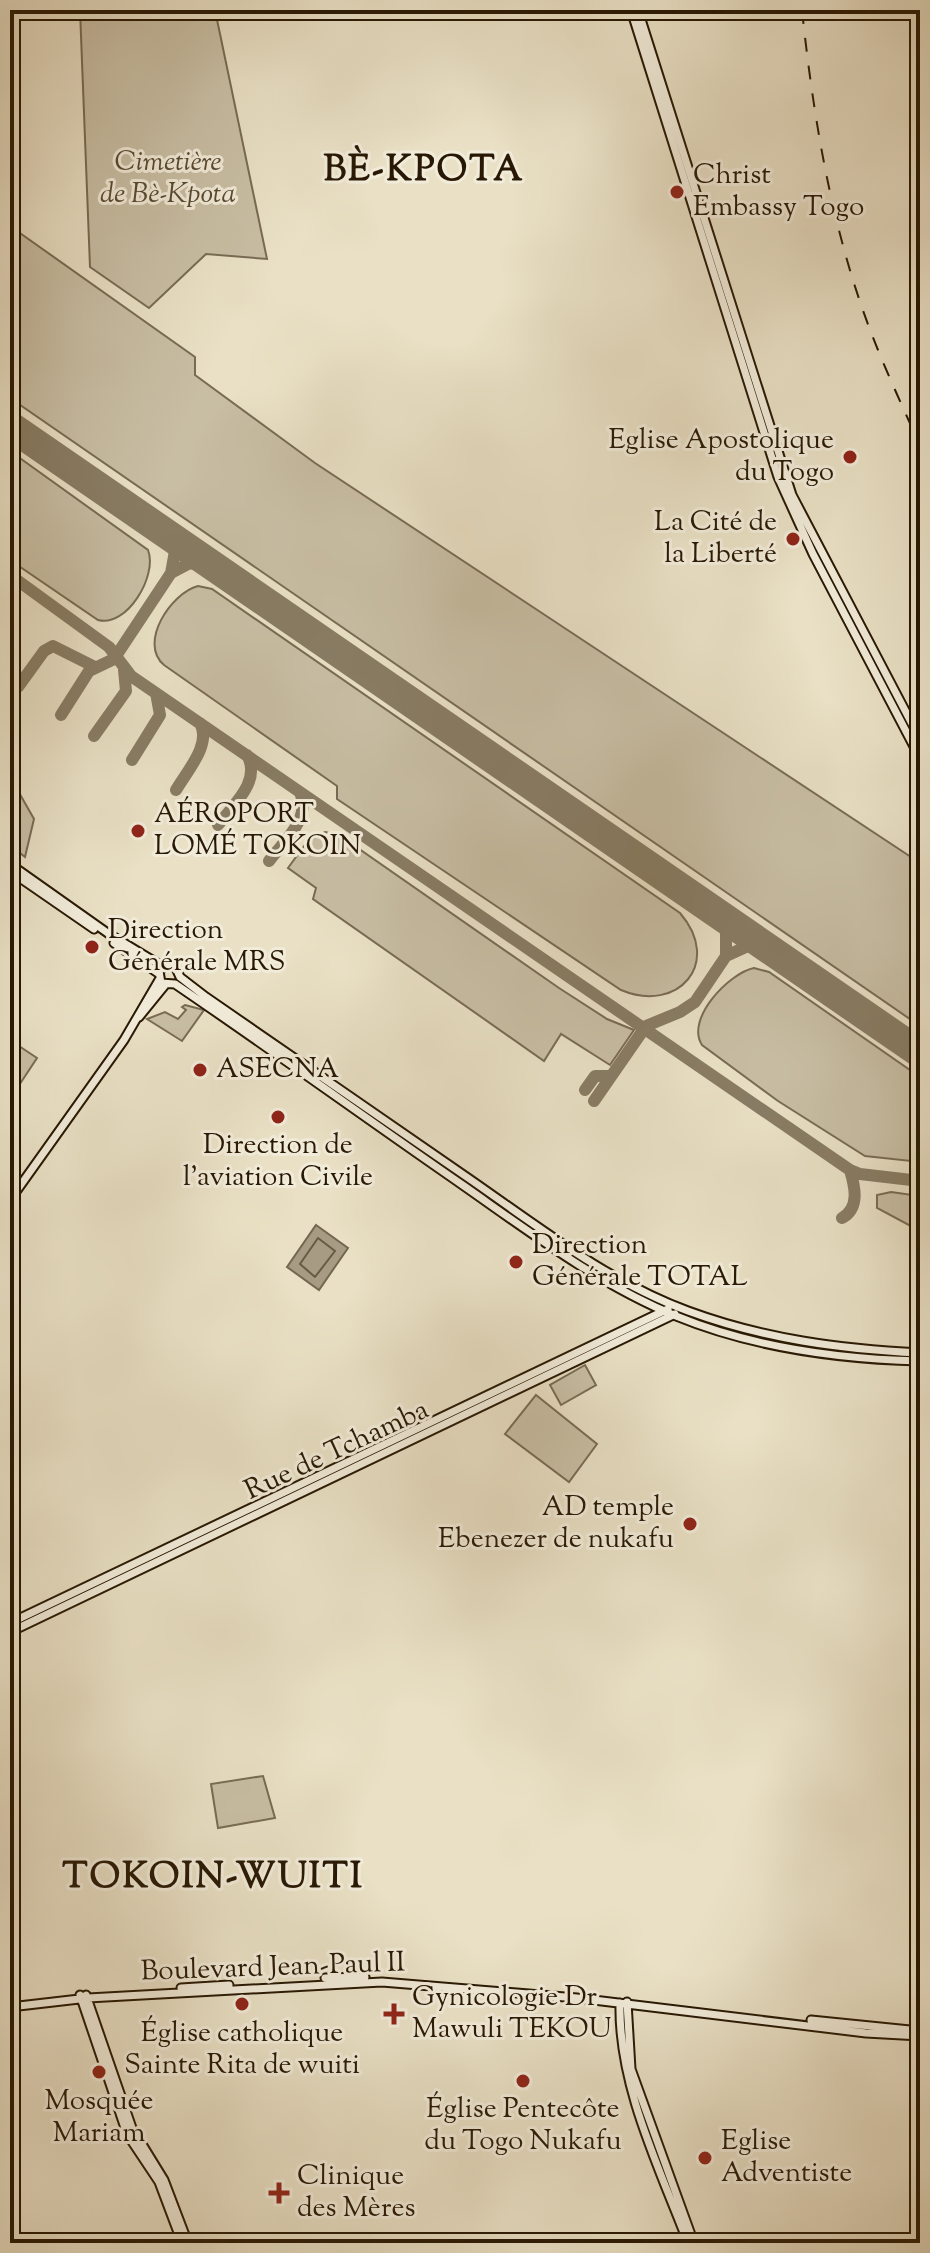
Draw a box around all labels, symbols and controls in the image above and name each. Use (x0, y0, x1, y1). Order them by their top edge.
park label: Cimetière de Bè-Kpota (100, 143, 236, 215)
district label: BÈ-KPOTA (323, 144, 525, 197)
place label: Christ Embassy Togo (693, 156, 864, 228)
marker: Christ Embassy Togo (668, 183, 686, 201)
place label: Eglise Apostolique du Togo (608, 421, 834, 493)
marker: Eglise Apostolique du Togo (841, 448, 859, 466)
place label: La Cité de la Liberté (654, 503, 777, 575)
marker: La Cité de la Liberté (784, 530, 802, 548)
place label: AÉROPORT LOMÉ TOKOIN (154, 795, 361, 867)
marker: AÉROPORT LOMÉ TOKOIN (129, 822, 147, 840)
place label: Direction Générale MRS (108, 911, 285, 983)
marker: Direction Générale MRS (83, 938, 101, 956)
place label: ASECNA (216, 1050, 339, 1090)
marker: ASECNA (191, 1061, 209, 1079)
marker: Direction de l'aviation Civile (269, 1108, 287, 1126)
place label: Direction de l'aviation Civile (183, 1126, 373, 1198)
place label: Direction Générale TOTAL (532, 1226, 748, 1298)
marker: Direction Générale TOTAL (507, 1253, 525, 1271)
street label: Rue de Tchamba (238, 1391, 436, 1511)
place label: AD temple Ebenezer de nukafu (438, 1488, 674, 1560)
marker: AD temple Ebenezer de nukafu (681, 1515, 699, 1533)
district label: TOKOIN-WUITI (62, 1852, 364, 1904)
street label: Boulevard Jean-Paul II (140, 1943, 406, 1993)
place label: Gynicologie Dr Mawuli TEKOU (412, 1978, 612, 2050)
marker: Église catholique Sainte Rita de wuiti (233, 1995, 251, 2013)
marker: Gynicologie Dr Mawuli TEKOU (383, 2003, 405, 2025)
place label: Église catholique Sainte Rita de wuiti (124, 2014, 360, 2086)
marker: Mosquée Mariam (90, 2063, 108, 2081)
marker: Église Pentecôte du Togo Nukafu (514, 2072, 532, 2090)
place label: Mosquée Mariam (44, 2082, 154, 2154)
place label: Église Pentecôte du Togo Nukafu (424, 2090, 622, 2162)
place label: Eglise Adventiste (721, 2122, 852, 2194)
marker: Eglise Adventiste (696, 2149, 714, 2167)
place label: Clinique des Mères (297, 2157, 415, 2229)
marker: Clinique des Mères (268, 2182, 290, 2204)

